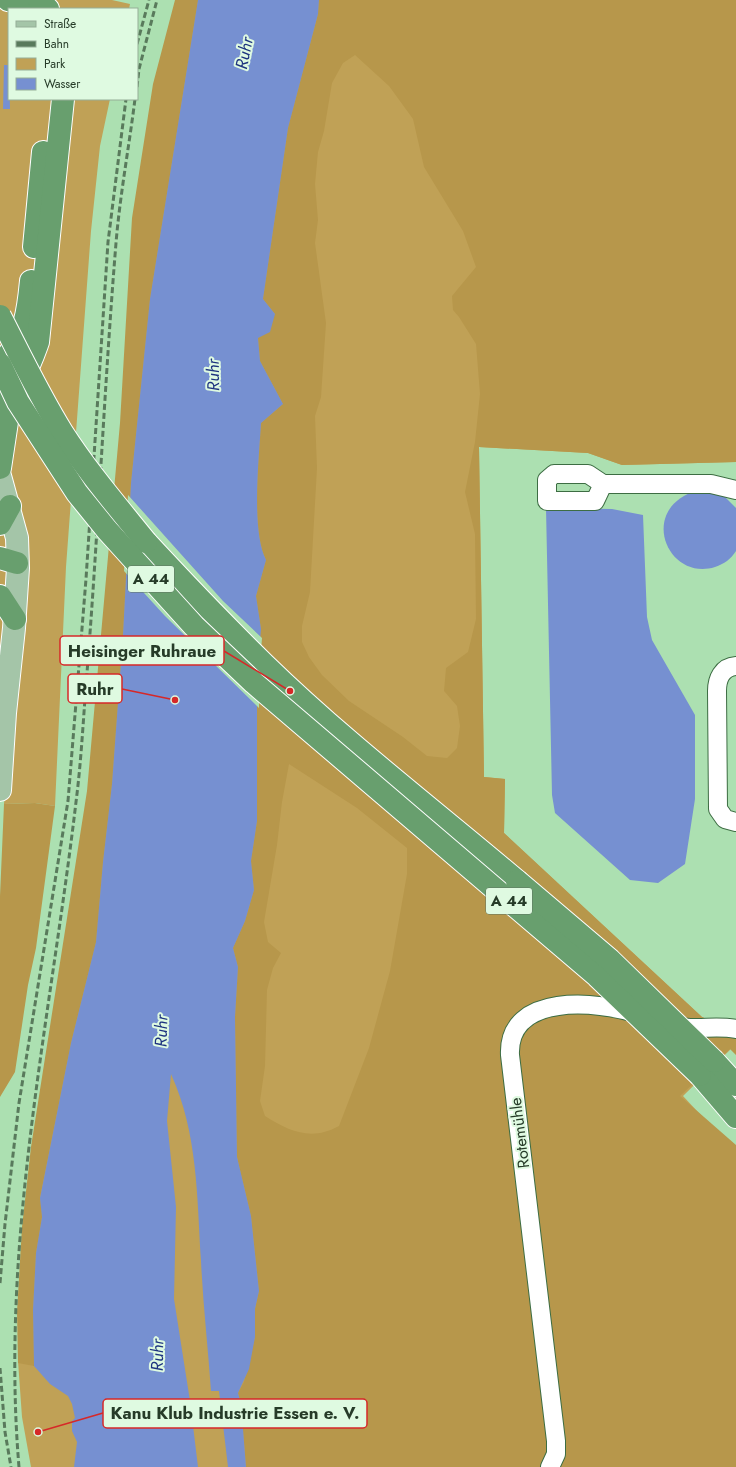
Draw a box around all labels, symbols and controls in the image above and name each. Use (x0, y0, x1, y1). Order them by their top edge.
legend (8, 8, 138, 100)
text: Straße (44, 15, 76, 33)
water label: Ruhr (229, 34, 259, 71)
text: Bahn (44, 35, 69, 53)
text: Park (44, 55, 66, 73)
text: Wasser (44, 75, 81, 93)
water label: Ruhr (201, 357, 225, 391)
road number: A 44 (128, 566, 174, 592)
callout: Heisinger Ruhraue (60, 636, 224, 665)
text: Heisinger Ruhraue (68, 639, 216, 663)
callout: Ruhr (68, 674, 122, 703)
text: Ruhr (76, 677, 114, 701)
road number: A 44 (486, 888, 532, 914)
water label: Ruhr (148, 1013, 174, 1048)
street label: Rotemühle (504, 1096, 535, 1170)
water label: Ruhr (145, 1337, 169, 1371)
callout: Kanu Klub Industrie Essen e. V. (103, 1399, 367, 1428)
text: Kanu Klub Industrie Essen e. V. (111, 1401, 359, 1425)

